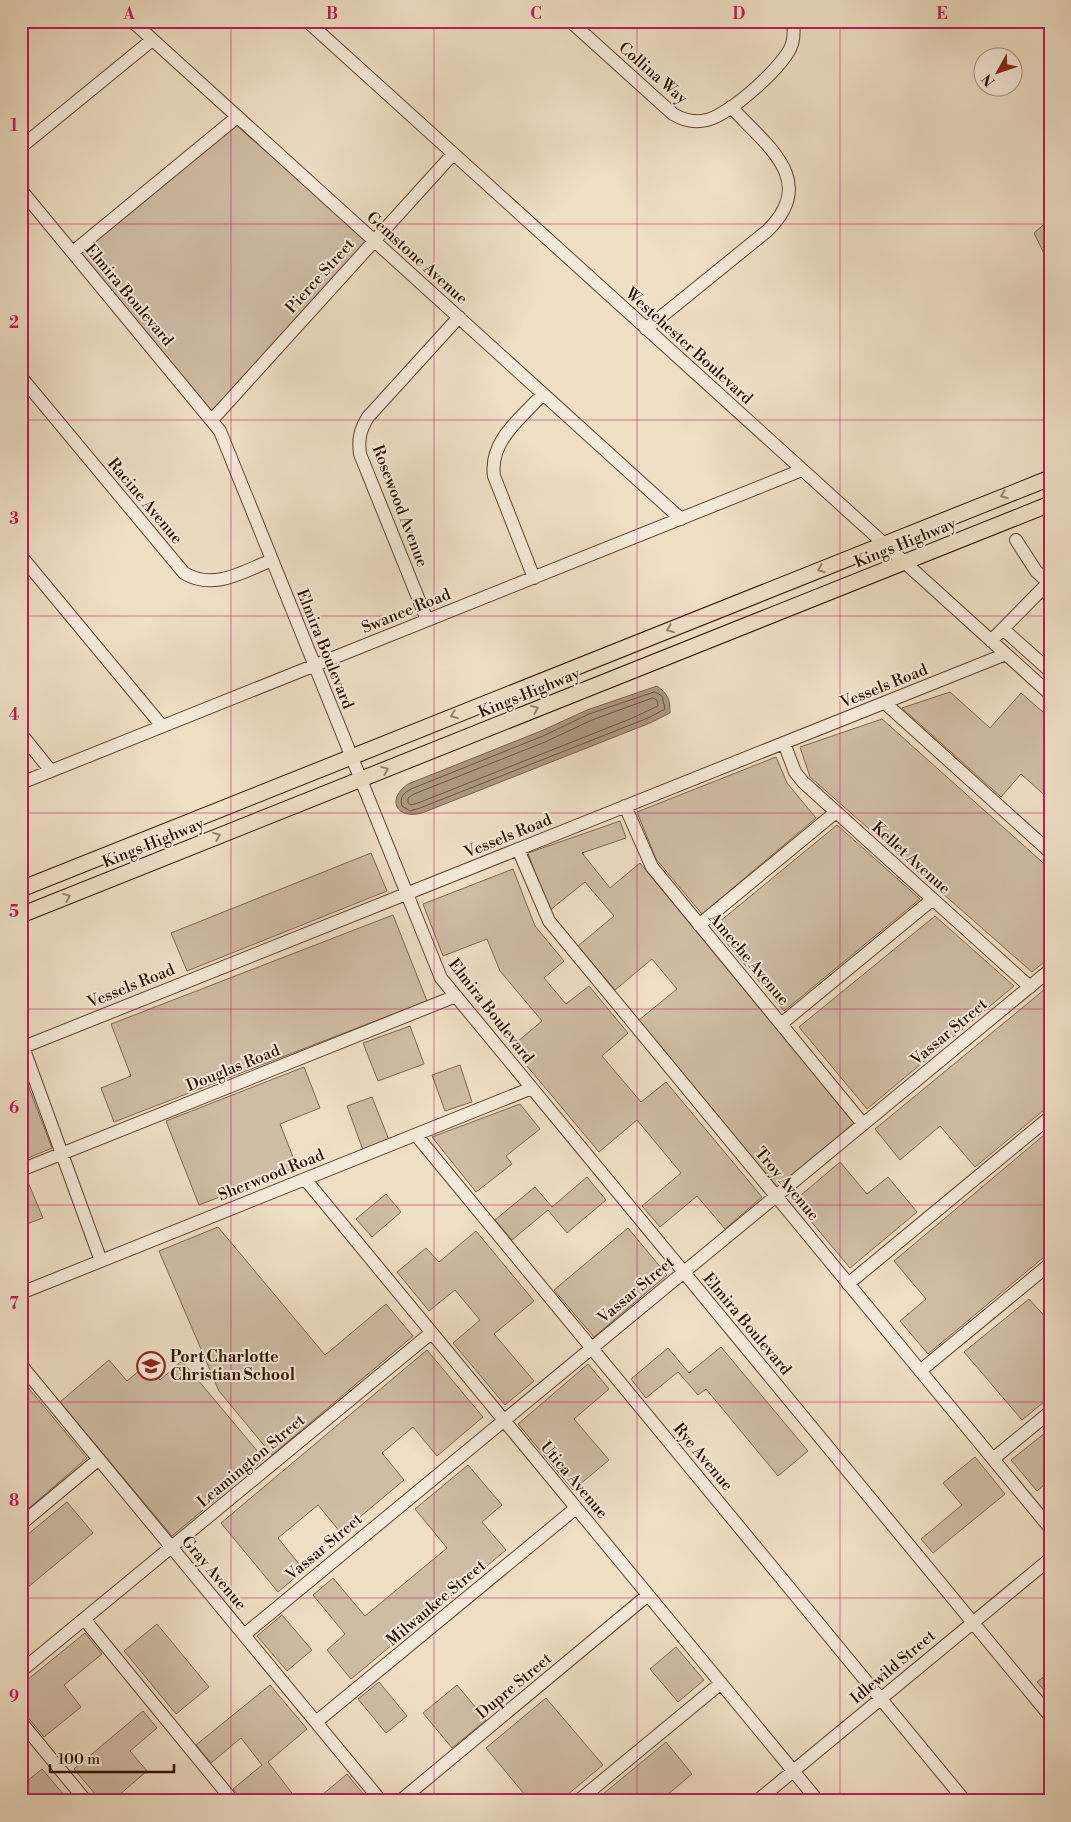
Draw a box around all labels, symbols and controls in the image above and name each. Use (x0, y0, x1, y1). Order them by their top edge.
text: A (122, 4, 135, 24)
text: B (326, 4, 338, 24)
text: C (530, 4, 542, 24)
text: D (733, 4, 746, 24)
text: E (936, 4, 948, 24)
street label: Collina Way (614, 38, 692, 109)
north arrow (974, 48, 1024, 98)
text: N (978, 70, 999, 90)
text: 1 (10, 116, 18, 136)
street label: Gemstone Avenue (362, 207, 472, 309)
street label: Pierce Street (281, 234, 359, 318)
street label: Elmira Boulevard (80, 240, 178, 350)
street label: Westchester Boulevard (620, 283, 757, 409)
text: 2 (9, 313, 19, 333)
street label: Rosewood Avenue (368, 442, 432, 570)
street label: Racine Avenue (103, 454, 187, 548)
one-way arrow (1000, 489, 1009, 500)
text: 3 (9, 509, 19, 529)
street label: Kings Highway (851, 513, 959, 572)
one-way arrow (817, 562, 826, 573)
street label: Swanee Road (359, 584, 453, 638)
street label: Elmira Boulevard (292, 586, 358, 712)
one-way arrow (666, 623, 675, 633)
street label: Vessels Road (836, 659, 931, 713)
street label: Kings Highway (475, 663, 583, 722)
text: 4 (9, 705, 20, 725)
one-way arrow (531, 705, 539, 715)
one-way arrow (450, 709, 459, 720)
one-way arrow (380, 765, 388, 775)
street label: Vessels Road (460, 809, 555, 863)
street label: Kings Highway (99, 813, 207, 872)
street label: Kellet Avenue (868, 817, 954, 899)
one-way arrow (213, 832, 221, 842)
one-way arrow (62, 893, 70, 903)
text: 5 (9, 902, 19, 922)
street label: Ameche Avenue (704, 908, 794, 1009)
street label: Elmira Boulevard (444, 955, 538, 1067)
street label: Vessels Road (83, 959, 178, 1013)
street label: Vassar Street (906, 994, 992, 1070)
street label: Douglas Road (183, 1040, 283, 1096)
text: 6 (9, 1098, 19, 1118)
street label: Troy Avenue (750, 1143, 824, 1225)
street label: Sherwood Road (215, 1145, 327, 1205)
street label: Vassar Street (593, 1252, 679, 1328)
street label: Elmira Boulevard (698, 1269, 796, 1379)
text: 7 (9, 1294, 19, 1314)
place label: Port Charlotte Christian School (170, 1347, 296, 1385)
school or university icon: Port Charlotte Christian School (136, 1351, 166, 1381)
street label: Leamington Street (193, 1410, 309, 1512)
street label: Rye Avenue (669, 1419, 737, 1495)
street label: Utica Avenue (536, 1437, 612, 1523)
text: 8 (9, 1491, 19, 1511)
street label: Vassar Street (281, 1509, 367, 1585)
street label: Gray Avenue (177, 1532, 251, 1614)
street label: Milwaukee Street (382, 1555, 490, 1650)
street label: Idlewild Street (846, 1625, 940, 1708)
street label: Dupre Street (472, 1648, 556, 1723)
text: 9 (9, 1687, 19, 1707)
scale bar (50, 1742, 174, 1774)
text: 100 m (58, 1750, 100, 1769)

